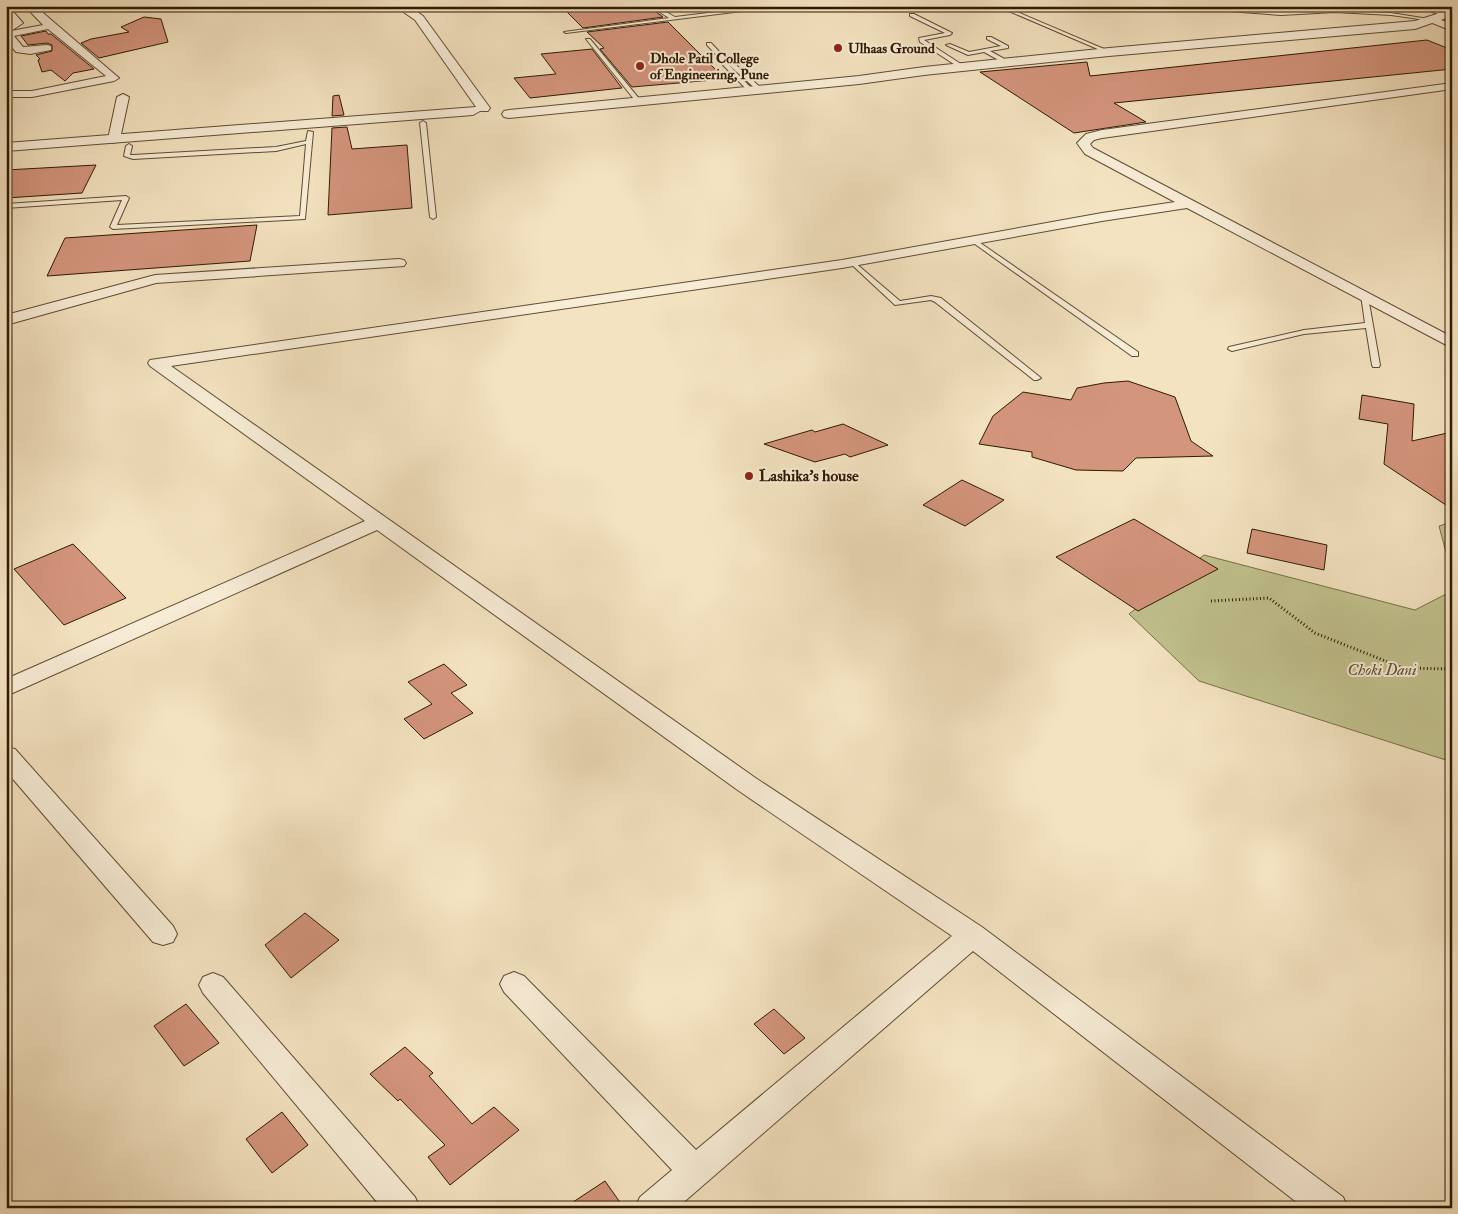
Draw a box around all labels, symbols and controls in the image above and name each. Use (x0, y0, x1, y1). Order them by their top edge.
place label: Ulhaas Ground (848, 40, 935, 57)
marker: Ulhaas Ground (832, 42, 844, 54)
place label: Dhole Patil College of Engineering, Pune (650, 50, 769, 84)
marker: Dhole Patil College of Engineering, Pune (634, 60, 646, 72)
place label: Lashika's house (759, 466, 859, 486)
marker: Lashika's house (743, 470, 755, 482)
park label: Choki Dani (1347, 660, 1417, 680)

